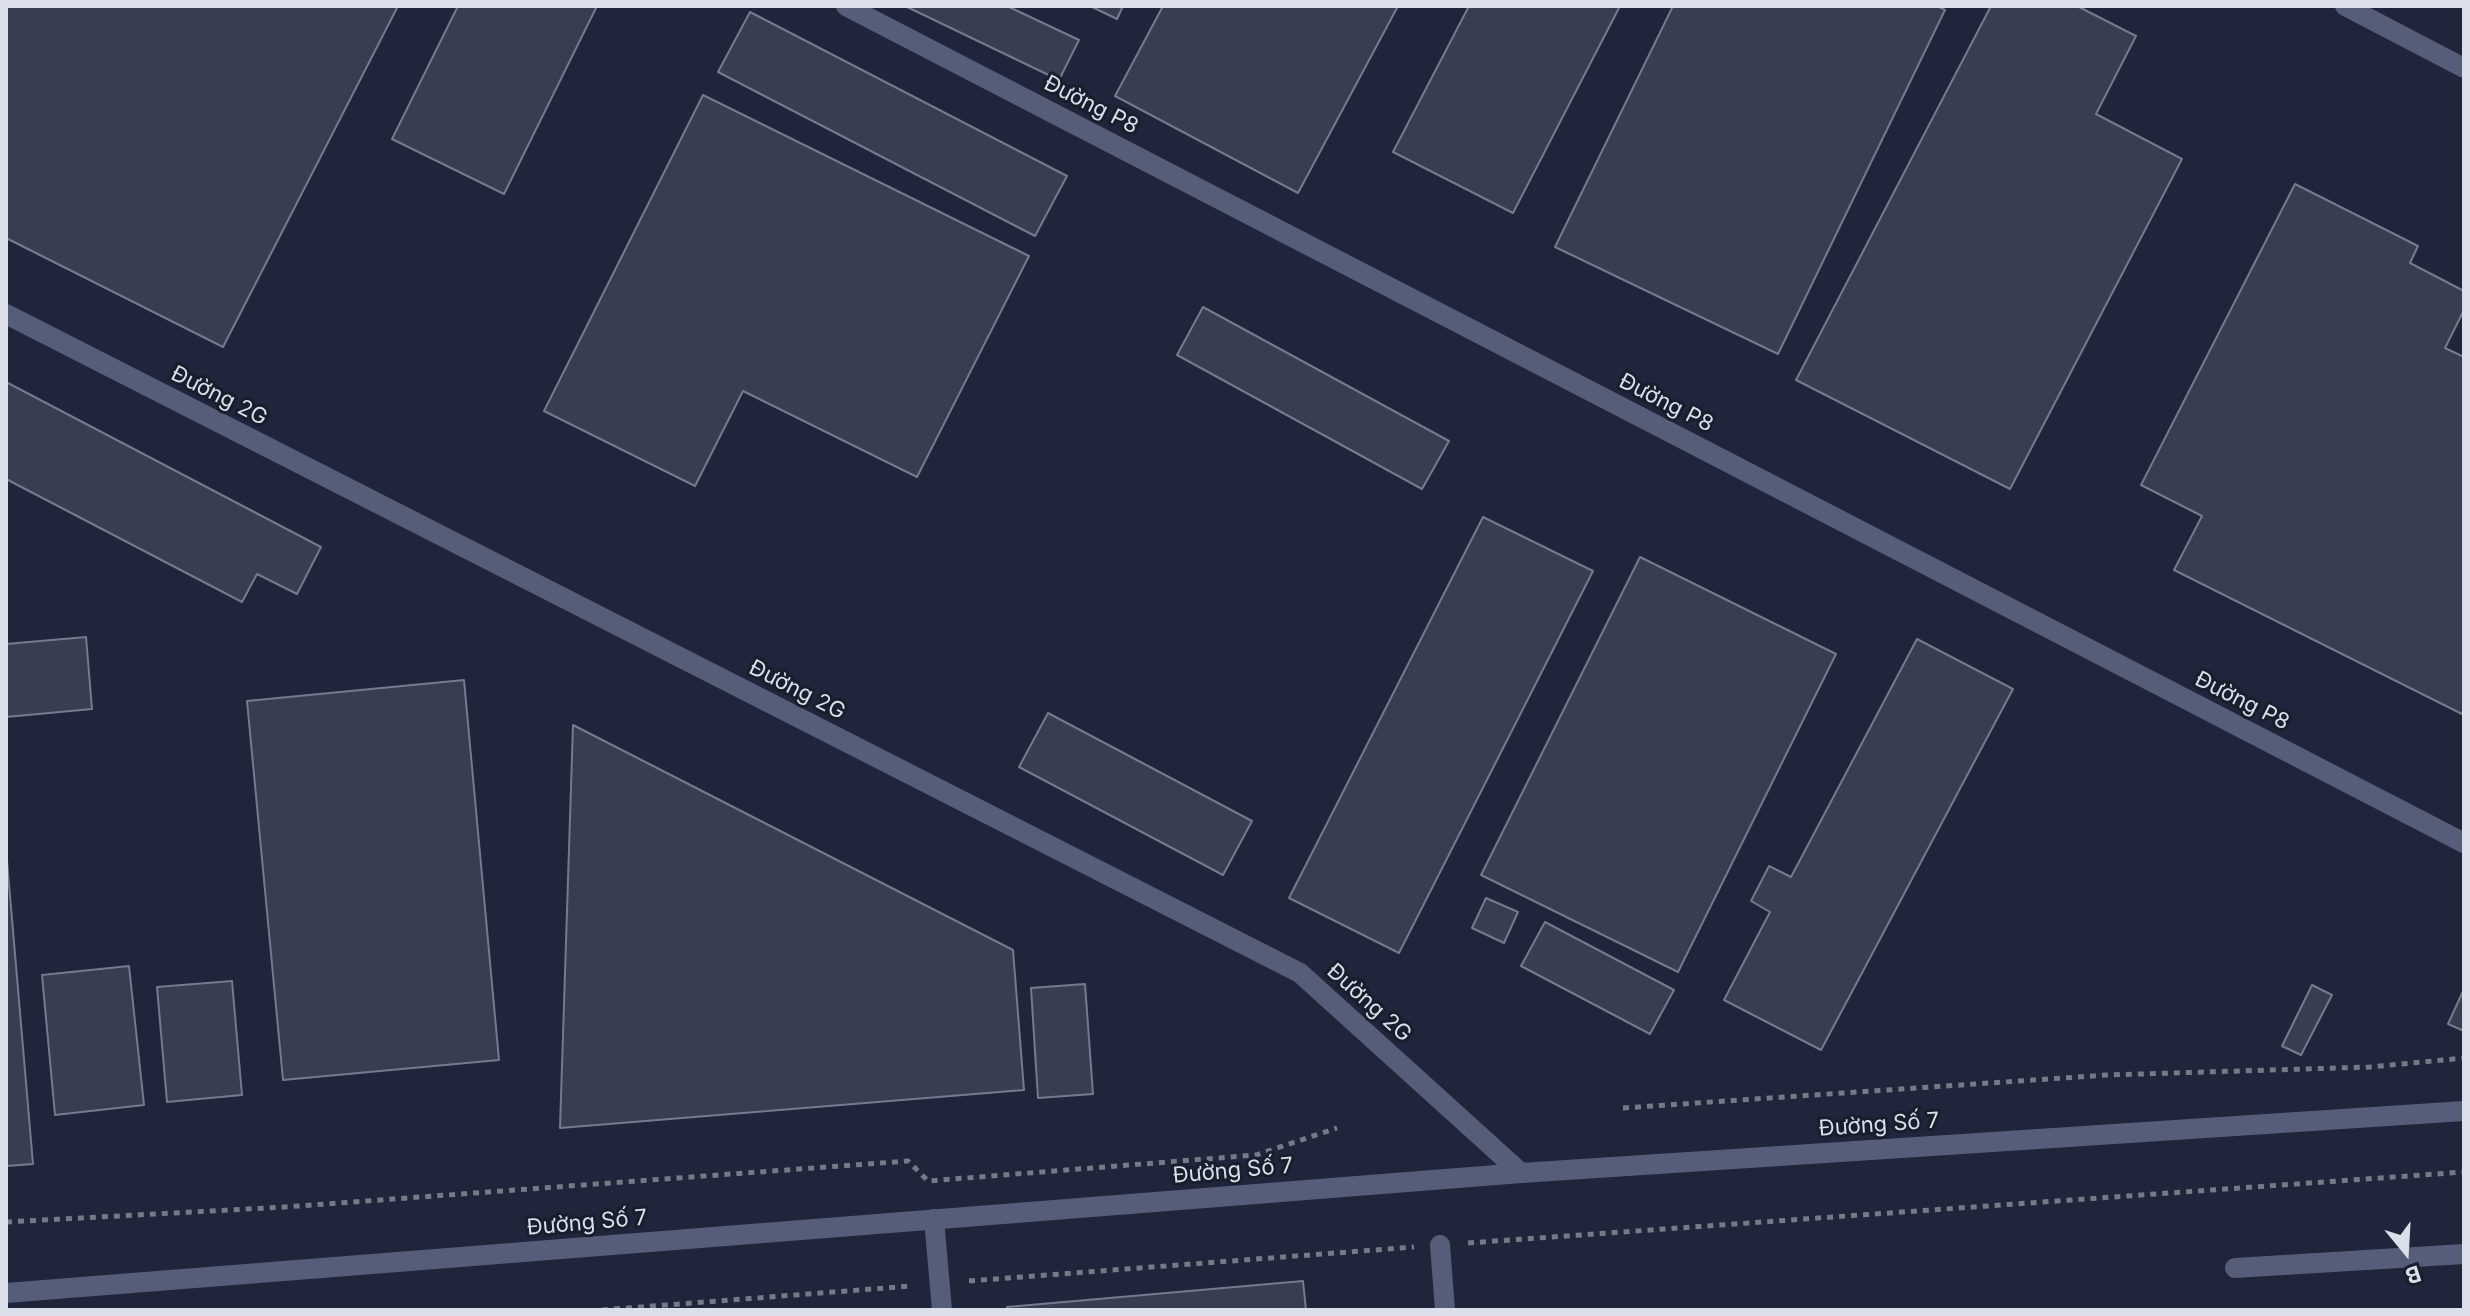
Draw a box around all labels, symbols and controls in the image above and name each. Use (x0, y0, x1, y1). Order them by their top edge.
street label: Đường P8 (1039, 70, 1143, 140)
street label: Đường 2G (167, 361, 271, 431)
street label: Đường P8 (1614, 368, 1718, 438)
street label: Đường 2G (745, 655, 849, 725)
street label: Đường P8 (2190, 666, 2294, 736)
street label: Đường 2G (1321, 958, 1417, 1048)
street label: Đường Số 7 (1818, 1108, 1940, 1142)
street label: Đường Số 7 (1172, 1153, 1294, 1189)
street label: Đường Số 7 (526, 1205, 648, 1241)
north arrow (2366, 1212, 2446, 1292)
text: B (2402, 1260, 2424, 1289)

